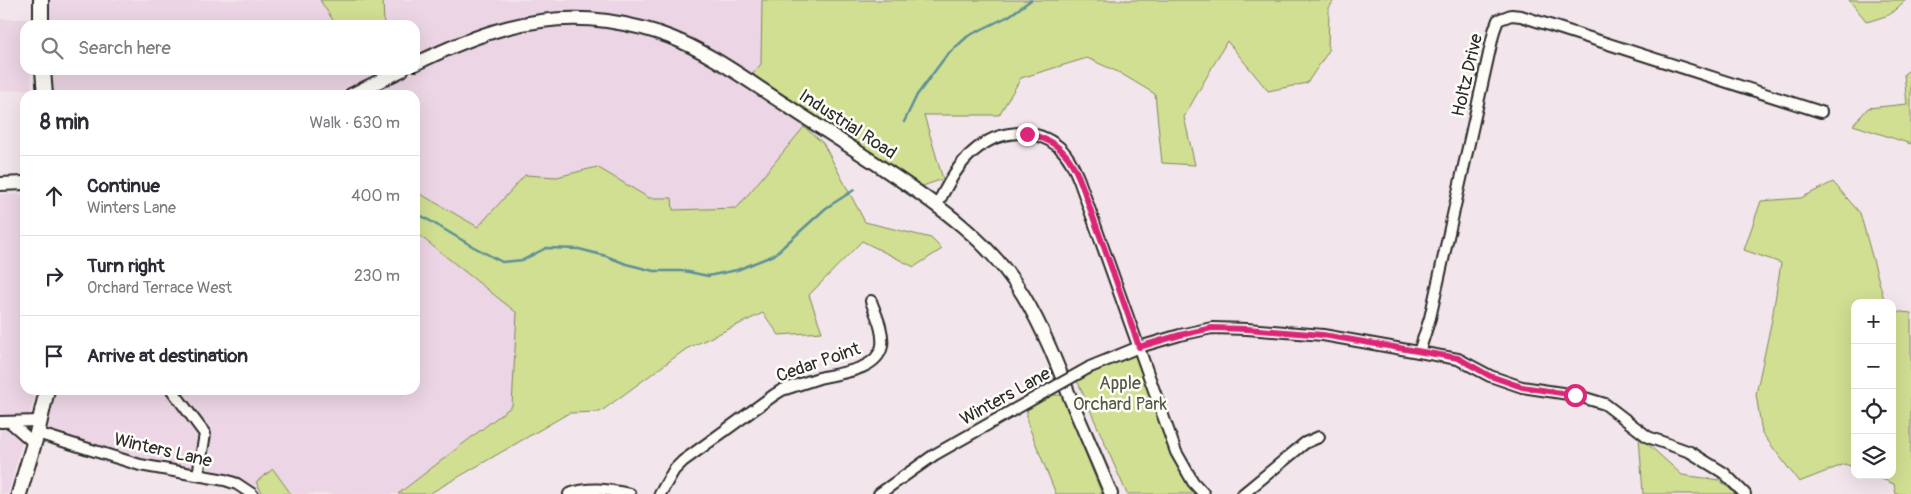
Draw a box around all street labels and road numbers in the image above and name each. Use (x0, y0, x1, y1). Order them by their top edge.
street label: Holtz Drive (1447, 31, 1488, 119)
street label: Industrial Road (795, 84, 901, 165)
street label: Cedar Point (773, 337, 864, 388)
street label: Winters Lane (956, 362, 1055, 431)
street label: Winters Lane (112, 428, 214, 473)

